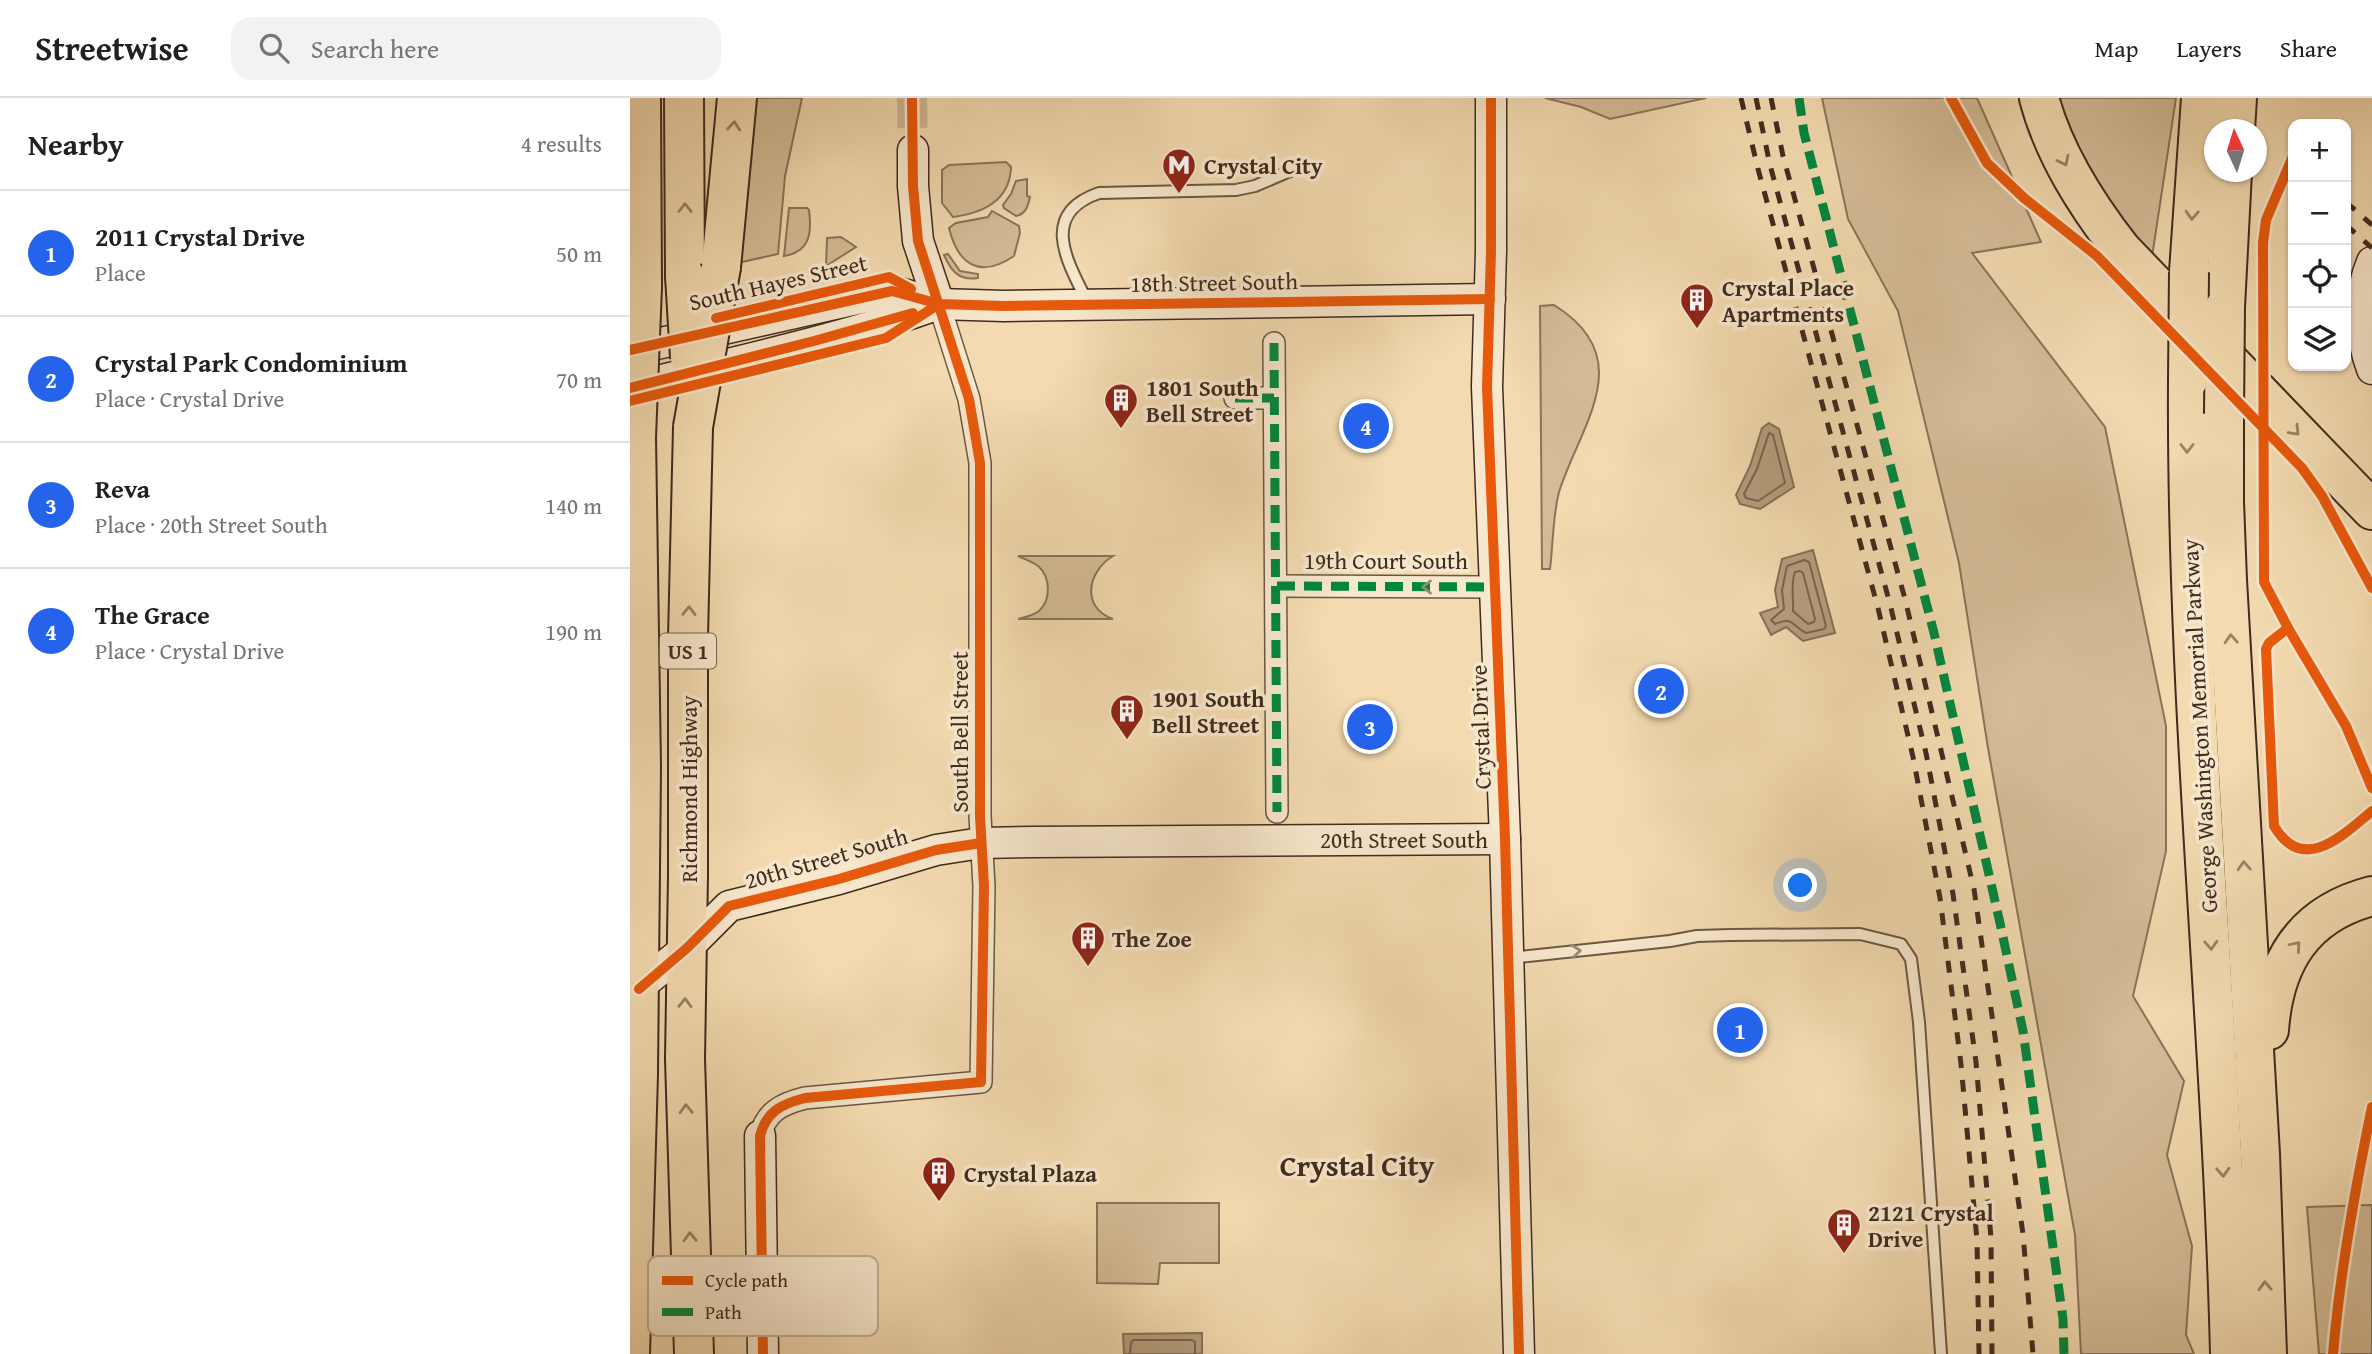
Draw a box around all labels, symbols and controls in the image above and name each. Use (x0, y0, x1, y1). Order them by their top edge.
search box (231, 17, 721, 80)
text: Streetwise (35, 24, 189, 72)
icon: search (255, 29, 293, 67)
text: Search here (311, 29, 439, 68)
text: Map (2095, 31, 2138, 66)
text: Layers (2176, 31, 2242, 66)
text: Share (2280, 31, 2337, 66)
north arrow (2204, 119, 2267, 182)
map controls (2288, 119, 2351, 371)
button: + (2288, 119, 2351, 182)
one-way arrow (726, 120, 741, 131)
text: Nearby (28, 122, 124, 166)
text: 4 results (521, 127, 602, 160)
metro station icon: Crystal City (1160, 146, 1198, 195)
place label: Crystal City (1204, 149, 1323, 182)
one-way arrow (2056, 154, 2070, 166)
button: − (2288, 182, 2351, 245)
one-way arrow (677, 202, 692, 213)
one-way arrow (2185, 210, 2200, 221)
text: 2011 Crystal Drive (95, 217, 305, 256)
text: 1 (45, 237, 57, 270)
text: 50 m (556, 237, 602, 270)
street label: South Hayes Street (686, 245, 870, 319)
button: locate (2288, 245, 2351, 308)
text: Place (95, 256, 146, 289)
street label: 18th Street South (1130, 264, 1298, 300)
place label: Crystal Place Apartments (1722, 271, 1854, 330)
building icon: Crystal Place Apartments (1678, 281, 1716, 330)
button: layers (2288, 308, 2351, 371)
text: Crystal Park Condominium (95, 343, 408, 382)
text: 2 (45, 363, 57, 396)
text: 70 m (556, 363, 602, 396)
place label: 1801 South Bell Street (1146, 371, 1259, 430)
building icon: 1801 South Bell Street (1102, 381, 1140, 430)
text: Place · Crystal Drive (95, 382, 284, 415)
pin: 4 (1343, 400, 1389, 452)
one-way arrow (2287, 422, 2300, 435)
one-way arrow (2179, 443, 2195, 454)
text: Reva (95, 469, 150, 508)
text: 3 (45, 489, 57, 522)
text: 140 m (545, 489, 602, 522)
text: Place · 20th Street South (95, 508, 328, 541)
street label: George Washington Memorial Parkway (2173, 538, 2225, 914)
street label: 19th Court South (1304, 544, 1468, 577)
one-way arrow (1421, 579, 1432, 595)
text: The Grace (95, 595, 210, 634)
one-way arrow (681, 605, 696, 616)
text: 4 (45, 615, 57, 648)
text: 190 m (545, 615, 602, 648)
one-way arrow (2223, 633, 2238, 644)
text: Place · Crystal Drive (95, 634, 284, 667)
road number: US 1 (660, 634, 716, 668)
street label: South Bell Street (943, 651, 976, 813)
street label: Crystal Drive (1461, 664, 1499, 790)
pin: 2 (1638, 665, 1684, 717)
place label: 1901 South Bell Street (1152, 682, 1265, 741)
building icon: 1901 South Bell Street (1108, 692, 1146, 741)
street label: Richmond Highway (672, 695, 705, 883)
pin: 3 (1347, 701, 1393, 753)
street label: 20th Street South (741, 819, 911, 897)
street label: 20th Street South (1320, 823, 1488, 856)
one-way arrow (2237, 860, 2252, 871)
your location (1783, 868, 1817, 902)
building icon: The Zoe (1069, 919, 1107, 968)
place label: The Zoe (1112, 922, 1192, 955)
one-way arrow (2204, 939, 2219, 950)
one-way arrow (2288, 941, 2300, 954)
one-way arrow (1571, 944, 1582, 959)
one-way arrow (678, 998, 693, 1009)
pin: 1 (1717, 1004, 1763, 1056)
one-way arrow (679, 1103, 694, 1114)
district label: Crystal City (1280, 1143, 1435, 1187)
building icon: Crystal Plaza (920, 1154, 958, 1203)
place label: Crystal Plaza (964, 1157, 1097, 1190)
one-way arrow (2216, 1167, 2231, 1178)
place label: 2121 Crystal Drive (1868, 1196, 1994, 1255)
building icon: 2121 Crystal Drive (1825, 1206, 1863, 1255)
one-way arrow (683, 1231, 698, 1242)
legend (648, 1256, 878, 1336)
text: Cycle path (705, 1266, 788, 1294)
one-way arrow (2257, 1280, 2272, 1291)
text: Path (705, 1298, 742, 1326)

